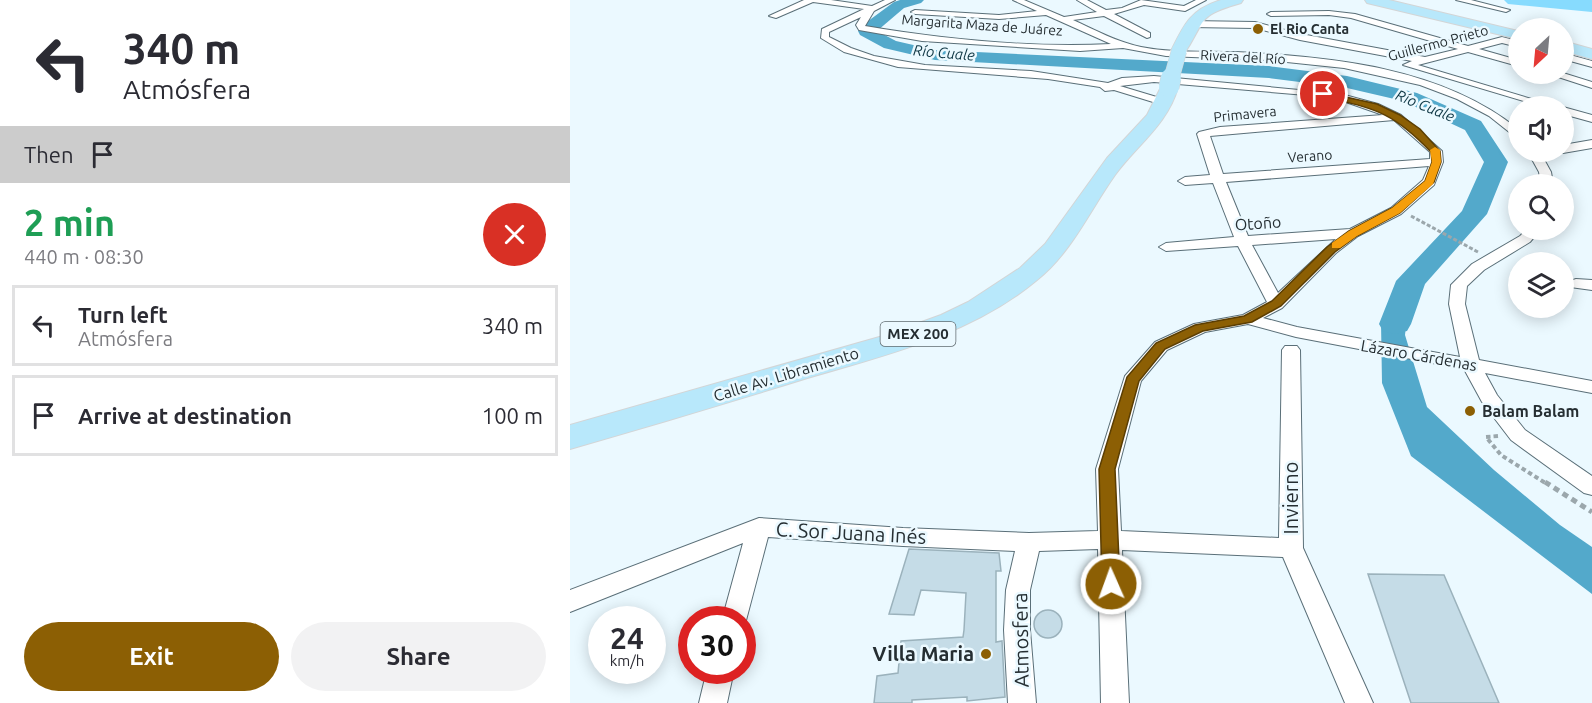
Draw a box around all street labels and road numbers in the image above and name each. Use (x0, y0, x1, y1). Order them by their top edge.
street label: Margarita Maza de Juárez (901, 11, 1063, 39)
street label: Guillermo Prieto (1386, 22, 1490, 64)
street label: Rivera del Río (1200, 47, 1286, 67)
street label: Primavera (1213, 103, 1277, 125)
street label: Verano (1287, 146, 1333, 166)
street label: Otoño (1234, 212, 1282, 234)
road number: MEX 200 (880, 322, 956, 346)
street label: Lázaro Cárdenas (1360, 336, 1479, 374)
street label: Calle Av. Libramiento (711, 343, 861, 405)
street label: Invierno (1279, 462, 1302, 534)
street label: C. Sor Juana Inés (775, 517, 927, 548)
street label: Atmosfera (1008, 592, 1033, 688)

